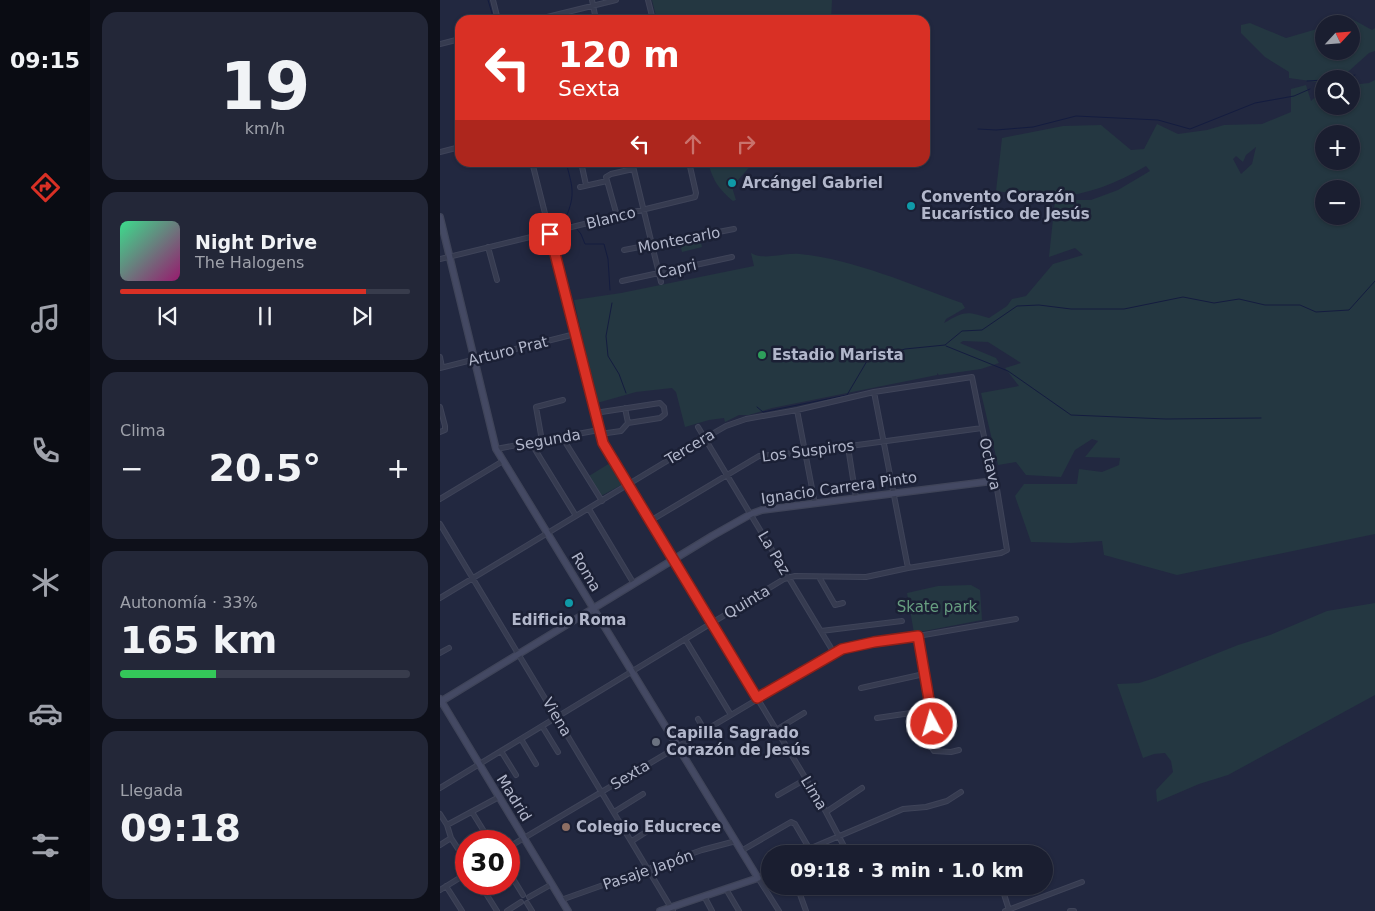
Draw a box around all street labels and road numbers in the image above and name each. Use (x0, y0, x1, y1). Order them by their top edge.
street label: Blanco (584, 203, 638, 233)
street label: Montecarlo (636, 223, 722, 257)
street label: Capri (656, 256, 698, 282)
street label: Arturo Prat (466, 332, 550, 370)
street label: Segunda (514, 425, 582, 455)
street label: Tercera (661, 425, 718, 469)
street label: Los Suspiros (761, 436, 856, 466)
street label: Octava (975, 436, 1005, 492)
street label: Ignacio Carrera Pinto (760, 468, 918, 508)
street label: La Paz (754, 528, 794, 578)
street label: Roma (567, 549, 605, 595)
street label: Quinta (721, 581, 773, 623)
street label: Viena (538, 694, 576, 740)
street label: Sexta (607, 756, 653, 794)
street label: Madrid (493, 771, 535, 825)
street label: Lima (797, 773, 831, 813)
street label: Pasaje Japón (600, 846, 696, 894)

